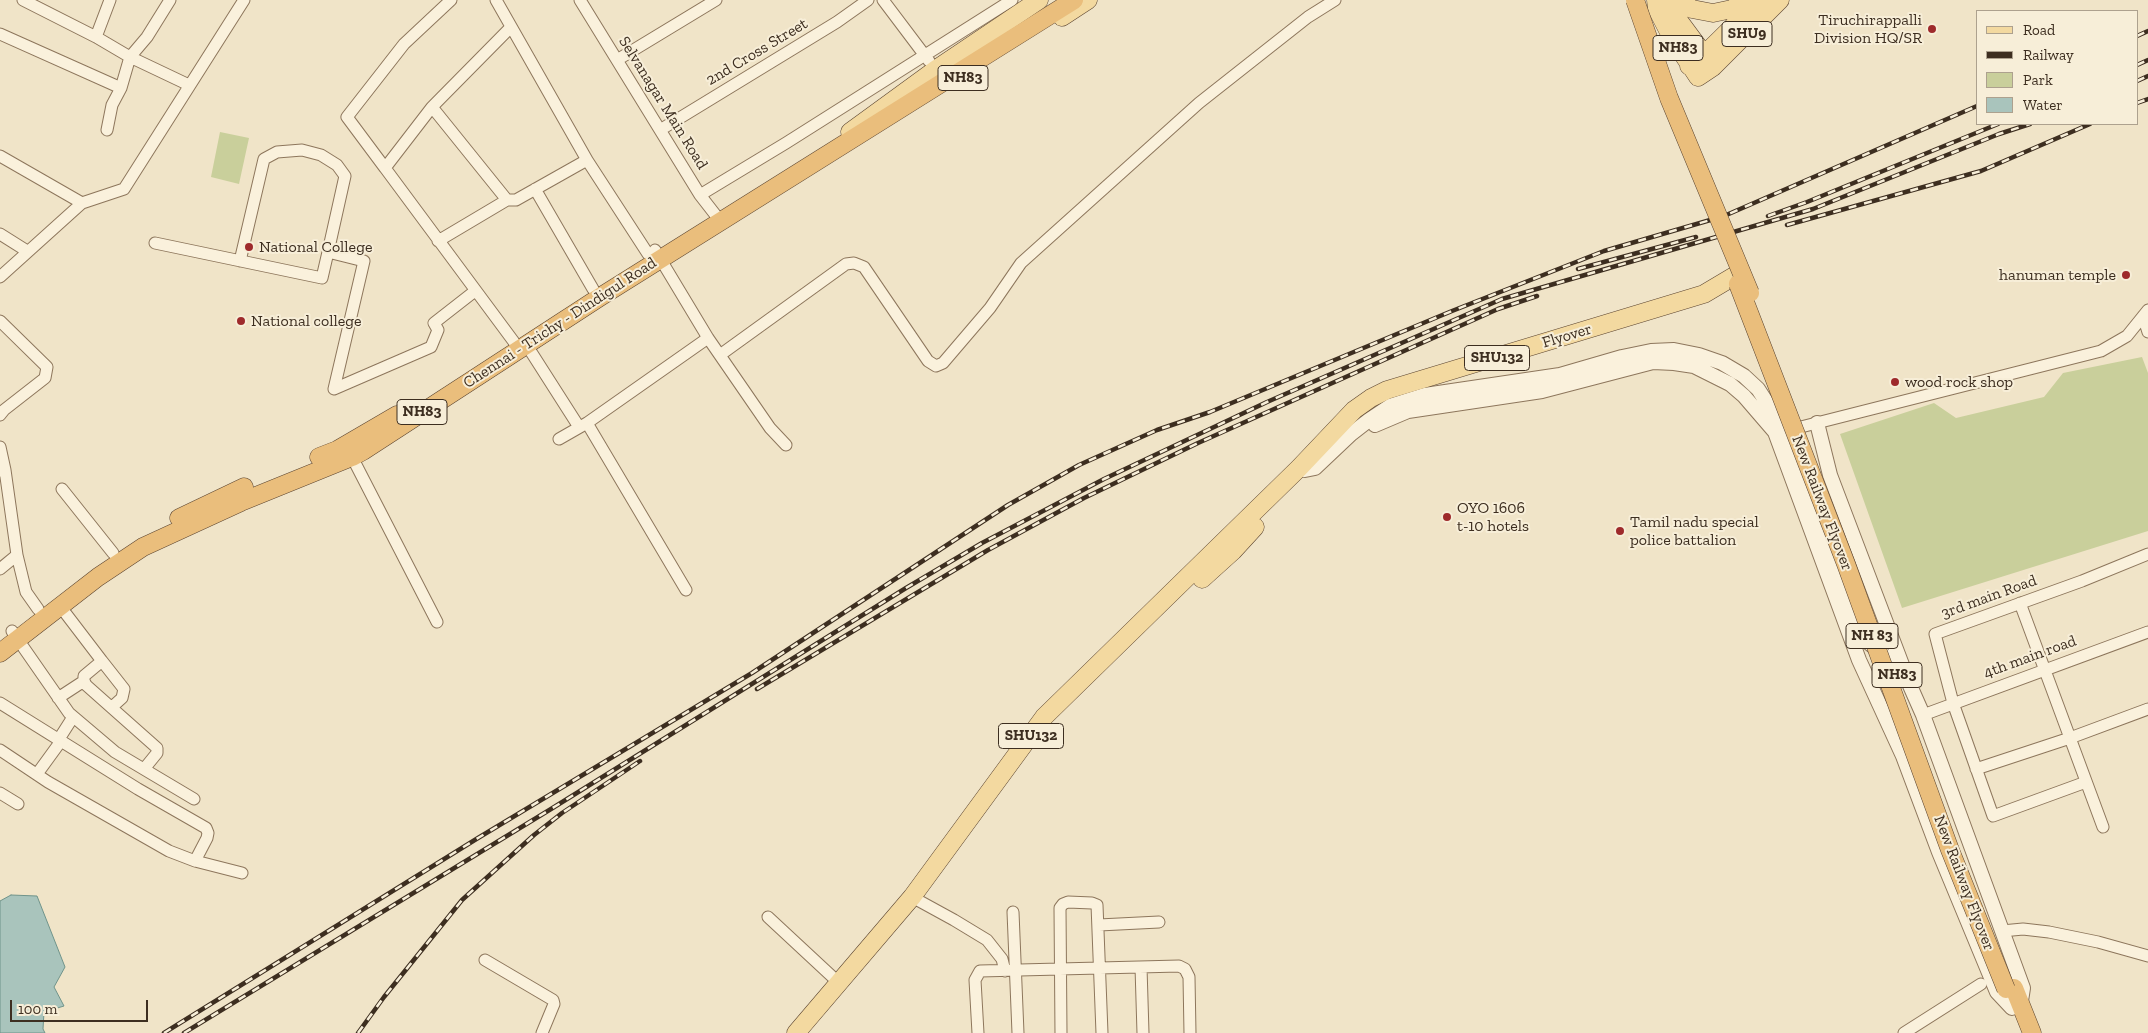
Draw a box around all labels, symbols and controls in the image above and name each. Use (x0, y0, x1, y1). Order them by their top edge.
place label: Tiruchirappalli Division HQ/SR (1814, 10, 1922, 48)
legend (1976, 10, 2138, 125)
street label: 2nd Cross Street (703, 14, 811, 90)
text: Road (2023, 21, 2055, 39)
road number: SHU9 (1722, 22, 1772, 46)
marker: Tiruchirappalli Division HQ/SR (1926, 23, 1938, 35)
street label: Selvanagar Main Road (614, 33, 712, 173)
road number: NH83 (1653, 36, 1703, 60)
text: Railway (2023, 46, 2074, 64)
road number: NH83 (938, 66, 988, 90)
text: Park (2023, 71, 2053, 89)
text: Water (2023, 96, 2063, 114)
place label: National College (259, 237, 372, 257)
marker: National College (243, 241, 255, 253)
street label: Chennai - Trichy - Dindigul Road (460, 253, 660, 393)
place label: hanuman temple (1999, 265, 2116, 285)
marker: hanuman temple (2120, 269, 2132, 281)
place label: National college (251, 311, 361, 331)
marker: National college (235, 315, 247, 327)
street label: Flyover (1540, 319, 1594, 353)
road number: SHU132 (1464, 346, 1530, 370)
place label: wood rock shop (1905, 372, 2013, 392)
marker: wood rock shop (1889, 376, 1901, 388)
road number: NH83 (397, 400, 447, 424)
street label: New Railway Flyover (1787, 433, 1857, 573)
place label: OYO 1606 t-10 hotels (1457, 498, 1529, 536)
marker: OYO 1606 t-10 hotels (1441, 511, 1453, 523)
place label: Tamil nadu special police battalion (1630, 512, 1759, 550)
marker: Tamil nadu special police battalion (1614, 525, 1626, 537)
street label: 3rd main Road (1939, 571, 2039, 623)
road number: NH 83 (1846, 624, 1898, 648)
street label: 4th main road (1981, 631, 2079, 683)
road number: NH83 (1872, 662, 1922, 688)
road number: SHU132 (998, 724, 1064, 748)
street label: New Railway Flyover (1929, 813, 1999, 953)
scale bar (12, 990, 150, 1022)
text: 100 m (18, 1000, 57, 1018)

